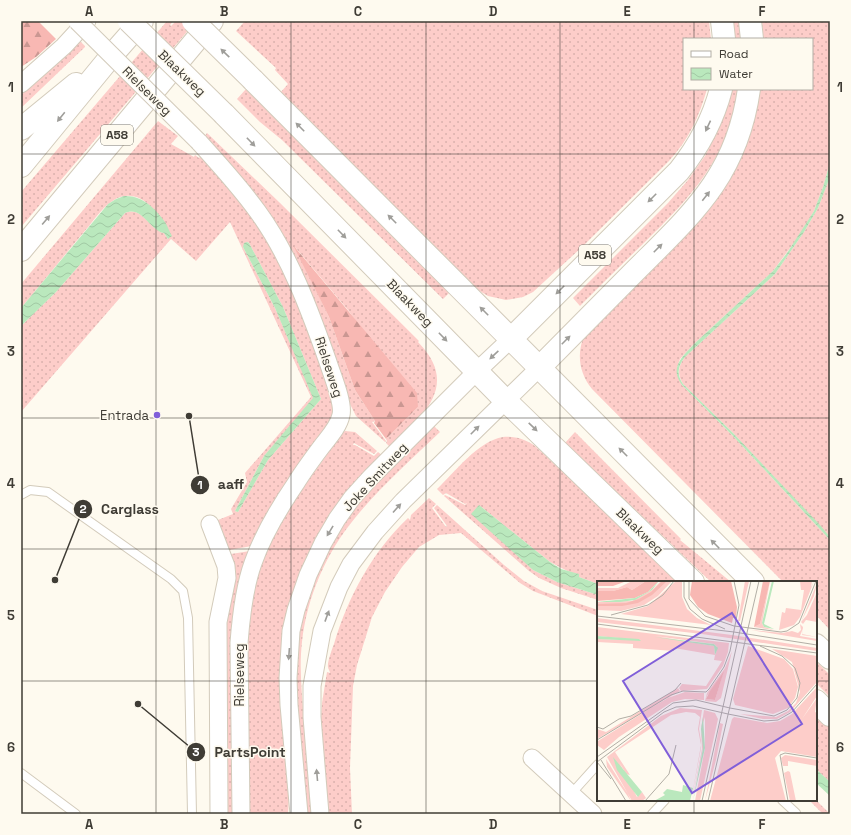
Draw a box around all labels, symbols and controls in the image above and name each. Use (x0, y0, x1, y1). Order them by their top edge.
text: A (85, 3, 94, 20)
text: B (220, 3, 229, 20)
text: C (354, 3, 362, 20)
text: D (489, 3, 498, 20)
text: E (623, 3, 631, 20)
text: F (759, 3, 766, 20)
legend (683, 38, 813, 90)
street label: Blaakweg (154, 46, 210, 100)
text: Road (719, 46, 748, 62)
one-way arrow (220, 48, 230, 58)
street label: Rielseweg (119, 63, 175, 119)
text: Water (719, 66, 753, 82)
text: 1 (8, 79, 14, 96)
text: 1 (837, 79, 843, 96)
one-way arrow (57, 112, 65, 123)
one-way arrow (705, 120, 711, 131)
one-way arrow (295, 122, 305, 132)
road number: A58 (101, 125, 133, 145)
one-way arrow (246, 137, 256, 147)
one-way arrow (702, 191, 710, 202)
one-way arrow (647, 193, 657, 203)
text: 2 (7, 211, 15, 228)
text: 2 (836, 211, 844, 228)
one-way arrow (42, 214, 50, 225)
one-way arrow (387, 214, 397, 224)
one-way arrow (337, 229, 347, 239)
one-way arrow (653, 243, 663, 253)
road number: A58 (579, 245, 611, 265)
street label: Blaakweg (383, 275, 437, 331)
one-way arrow (555, 285, 565, 295)
one-way arrow (479, 306, 489, 316)
one-way arrow (438, 332, 448, 342)
street label: Rielseweg (311, 334, 347, 400)
one-way arrow (561, 336, 571, 345)
text: 3 (7, 343, 15, 360)
text: 3 (836, 343, 844, 360)
one-way arrow (489, 350, 499, 360)
place label: Entrada (100, 407, 150, 424)
marker: Entrada (152, 410, 162, 420)
one-way arrow (528, 422, 538, 432)
one-way arrow (470, 425, 480, 435)
street label: Joke Smitweg (339, 439, 411, 515)
one-way arrow (618, 447, 628, 457)
callout: aaff (190, 472, 252, 498)
text: 4 (7, 475, 15, 492)
text: aaff (218, 475, 245, 493)
text: 4 (836, 475, 844, 492)
text: 1 (197, 477, 203, 493)
callout: Carglass (73, 496, 167, 522)
text: Carglass (101, 500, 159, 518)
text: 2 (79, 501, 87, 517)
one-way arrow (392, 503, 401, 513)
street label: Blaakweg (612, 504, 668, 558)
one-way arrow (326, 525, 333, 537)
one-way arrow (710, 539, 720, 549)
inset map (597, 581, 817, 801)
text: 5 (7, 607, 15, 624)
text: 5 (836, 607, 844, 624)
one-way arrow (325, 610, 331, 622)
street label: Rielseweg (231, 643, 248, 707)
one-way arrow (286, 648, 293, 660)
text: 6 (7, 739, 15, 756)
callout: PartsPoint (186, 739, 293, 765)
text: 6 (836, 739, 844, 756)
text: PartsPoint (214, 743, 286, 761)
text: 3 (192, 744, 200, 760)
one-way arrow (313, 769, 320, 781)
text: A (85, 816, 94, 833)
text: B (220, 816, 229, 833)
text: C (354, 816, 362, 833)
text: D (489, 816, 498, 833)
text: E (623, 816, 631, 833)
text: F (759, 816, 766, 833)

